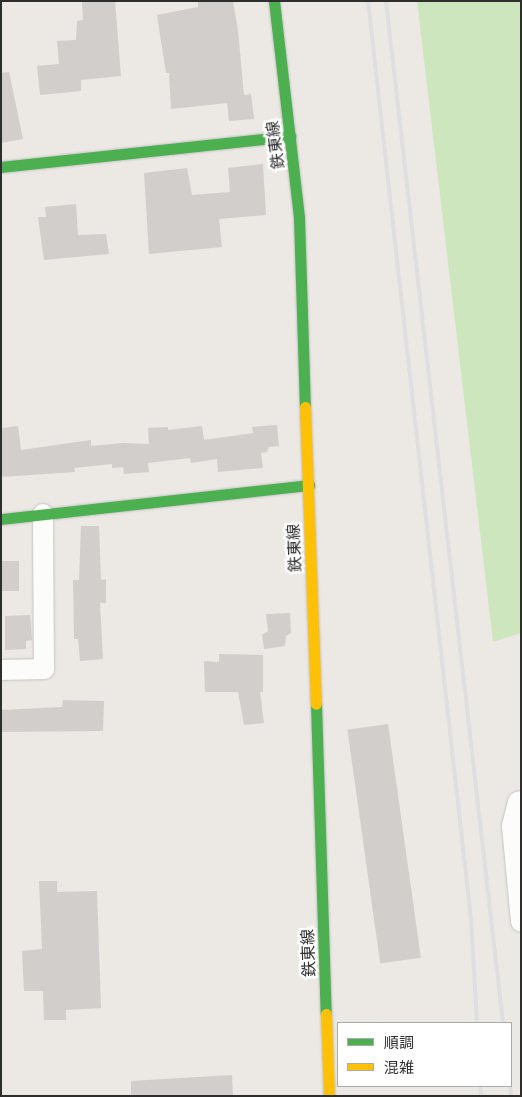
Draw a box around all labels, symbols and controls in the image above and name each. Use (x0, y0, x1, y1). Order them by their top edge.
street label: 鉄東線 (263, 120, 287, 170)
street label: 鉄東線 (284, 524, 304, 572)
street label: 鉄東線 (298, 929, 318, 977)
legend (337, 1022, 512, 1087)
text: 順調 (384, 1033, 414, 1051)
text: 混雑 (384, 1058, 414, 1076)

